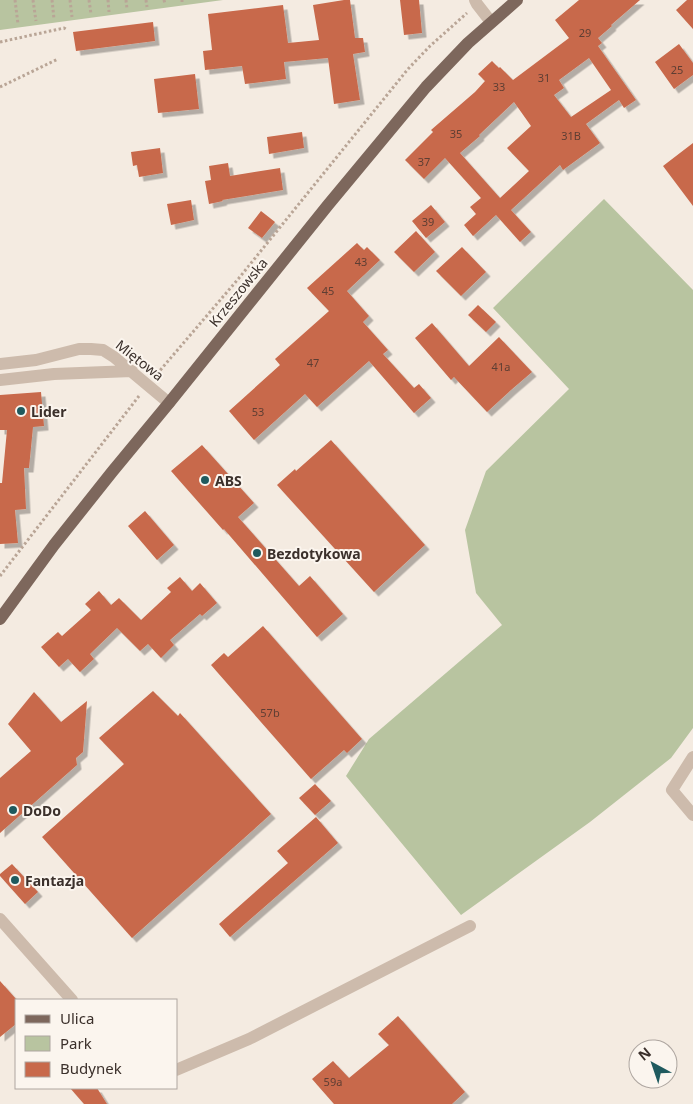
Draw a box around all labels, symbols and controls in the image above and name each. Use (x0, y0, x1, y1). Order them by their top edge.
house number: 29 (579, 25, 591, 40)
house number: 25 (671, 62, 683, 77)
house number: 31 (538, 70, 550, 85)
house number: 33 (493, 79, 505, 94)
house number: 35 (450, 126, 462, 141)
house number: 31B (561, 128, 581, 143)
house number: 37 (418, 154, 430, 169)
house number: 39 (422, 214, 434, 229)
street label: Krzeszowska (204, 254, 272, 330)
house number: 43 (355, 254, 367, 269)
house number: 45 (322, 283, 334, 298)
street label: Miętowa (112, 335, 168, 385)
house number: 47 (307, 355, 319, 370)
house number: 41a (492, 359, 510, 374)
place label: Lider (31, 402, 67, 421)
house number: 53 (252, 404, 264, 419)
marker: Lider (15, 405, 27, 417)
place label: ABS (215, 471, 242, 490)
marker: ABS (199, 474, 211, 486)
place label: Bezdotykowa (267, 544, 361, 563)
marker: Bezdotykowa (251, 547, 263, 559)
house number: 57b (260, 705, 280, 720)
place label: DoDo (23, 801, 61, 820)
marker: DoDo (7, 804, 19, 816)
place label: Fantazja (25, 871, 84, 890)
marker: Fantazja (9, 874, 21, 886)
legend (15, 999, 178, 1089)
text: Ulica (60, 1008, 94, 1028)
text: Park (60, 1033, 92, 1053)
north arrow (628, 1039, 678, 1089)
text: N (634, 1043, 655, 1065)
text: Budynek (60, 1058, 122, 1078)
house number: 59a (324, 1074, 342, 1089)

